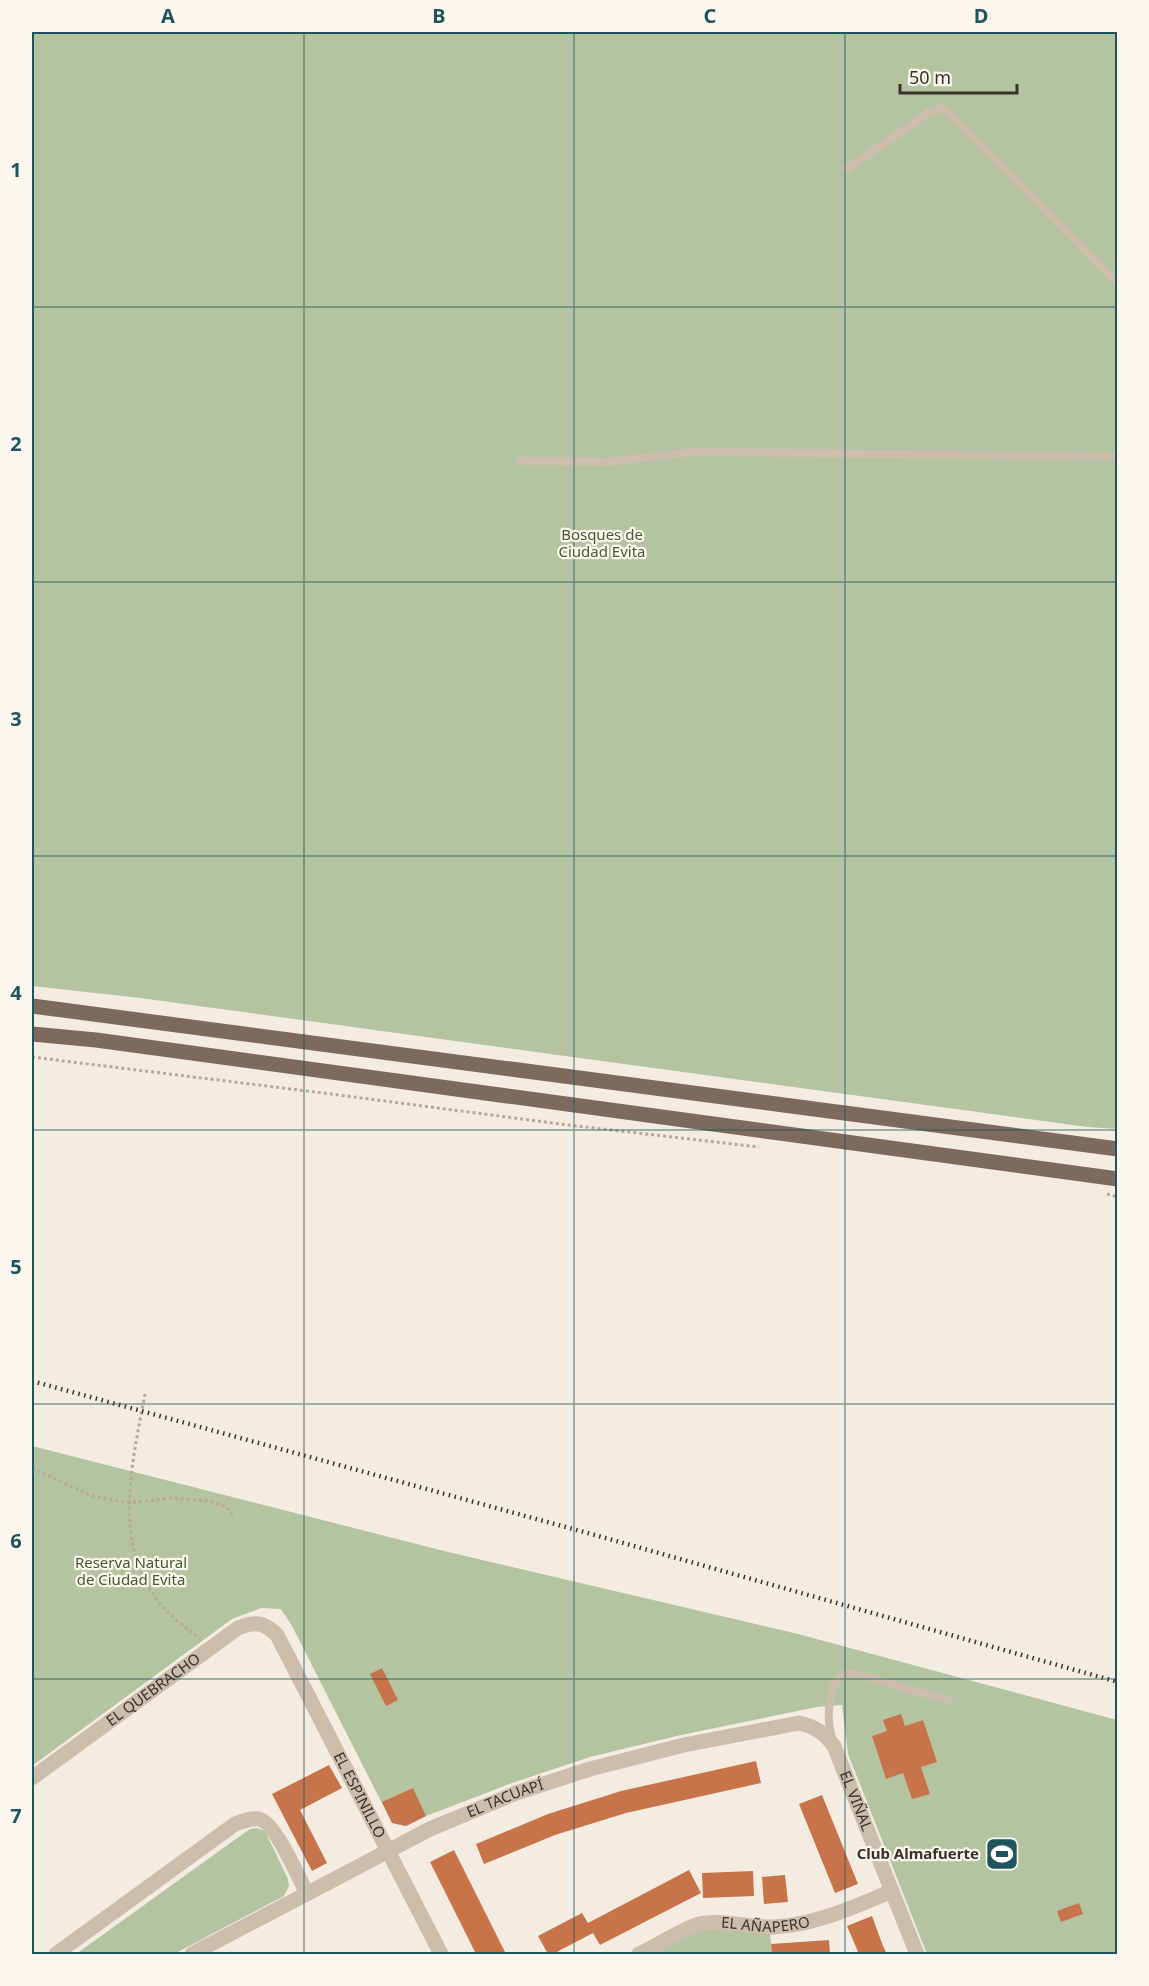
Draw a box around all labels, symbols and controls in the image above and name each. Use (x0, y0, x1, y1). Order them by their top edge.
text: A (161, 2, 175, 29)
text: B (432, 2, 446, 29)
text: C (704, 2, 717, 29)
text: D (974, 2, 988, 29)
scale bar (900, 57, 1017, 95)
text: 50 m (909, 65, 951, 89)
text: 1 (10, 156, 22, 183)
text: 2 (10, 430, 22, 457)
park label: Bosques de Ciudad Evita (558, 524, 646, 561)
text: 3 (10, 705, 22, 732)
text: 4 (10, 979, 22, 1006)
text: 5 (10, 1253, 22, 1280)
text: 6 (10, 1527, 22, 1554)
park label: Reserva Natural de Ciudad Evita (75, 1552, 187, 1589)
street label: EL QUEBRACHO (102, 1648, 204, 1730)
street label: EL ESPINILLO (330, 1748, 391, 1841)
street label: EL VIÑAL (836, 1768, 878, 1834)
street label: EL TACUAPÍ (463, 1774, 546, 1822)
text: 7 (10, 1802, 22, 1829)
sports icon: Club Almafuerte (984, 1836, 1020, 1872)
place label: Club Almafuerte (857, 1843, 979, 1863)
street label: EL AÑAPERO (720, 1911, 812, 1936)

